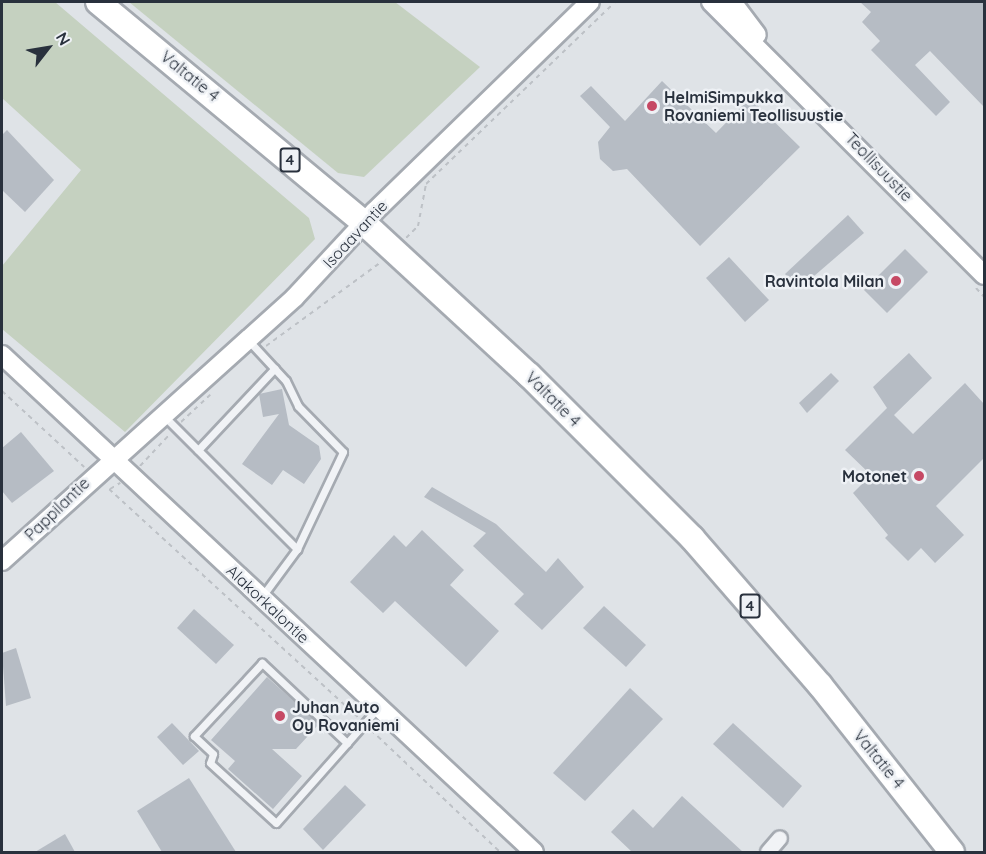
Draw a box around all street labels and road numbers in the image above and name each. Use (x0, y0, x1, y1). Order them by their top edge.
street label: Valtatie 4 (157, 47, 223, 105)
street label: Teollisuustie (841, 129, 917, 205)
road number: 4 (280, 148, 300, 172)
street label: Isoaavantie (319, 196, 391, 272)
street label: Valtatie 4 (522, 368, 584, 430)
street label: Pappilantie (21, 473, 93, 545)
street label: Alakorkalontie (223, 561, 313, 647)
road number: 4 (740, 594, 760, 618)
street label: Valtatie 4 (850, 726, 908, 792)

